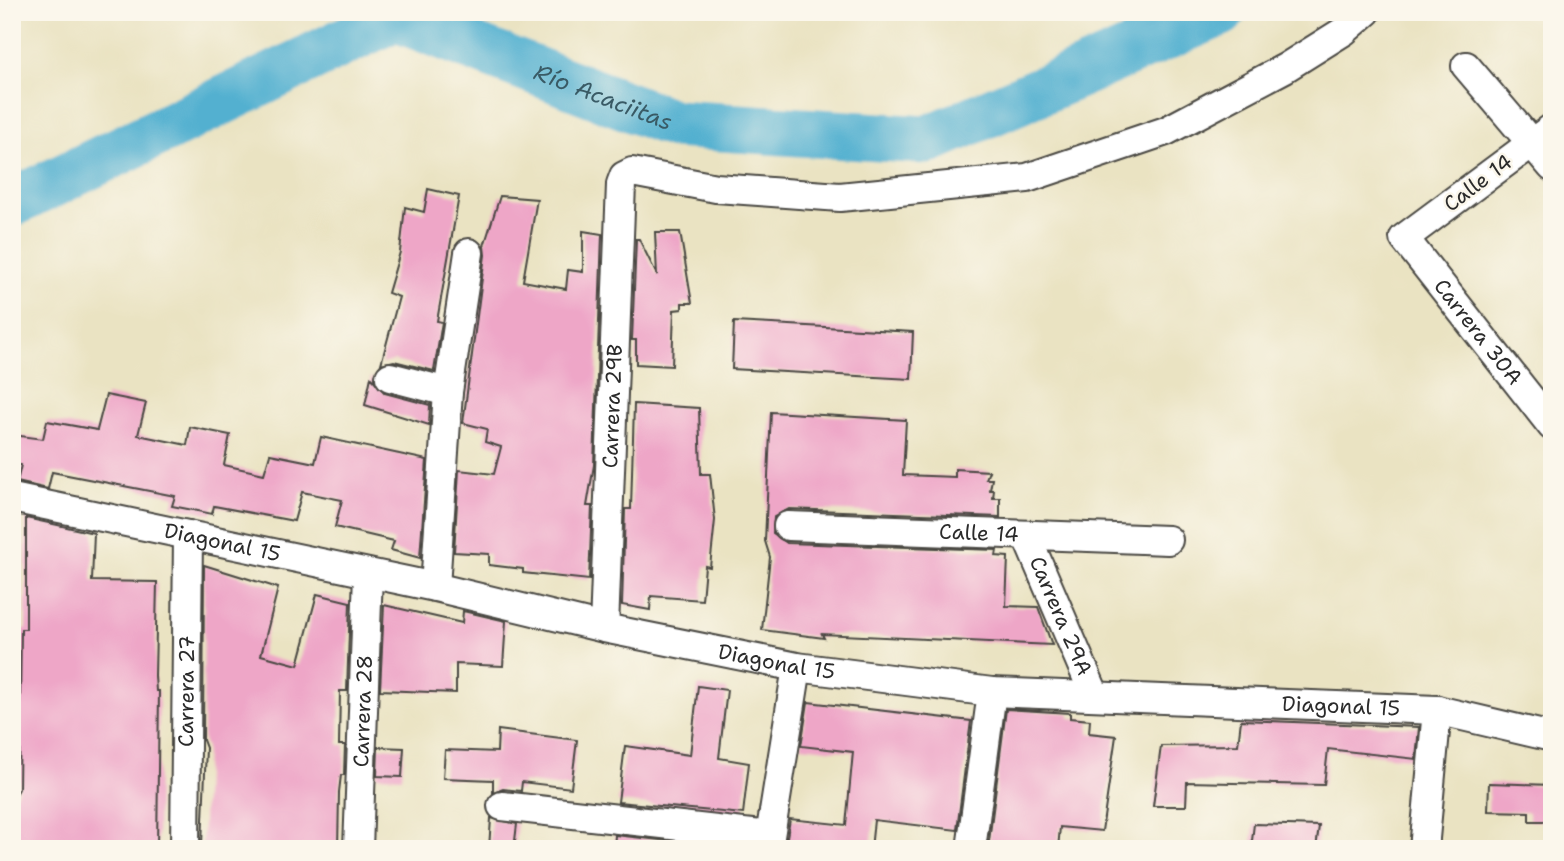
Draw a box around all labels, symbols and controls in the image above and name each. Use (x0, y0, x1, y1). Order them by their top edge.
water label: Río Acaciitas (530, 57, 677, 137)
street label: Calle 14 (1438, 148, 1518, 218)
street label: Carrera 30A (1427, 273, 1529, 391)
street label: Carrera 29B (596, 343, 629, 469)
street label: Diagonal 15 (162, 516, 283, 568)
street label: Calle 14 (939, 518, 1019, 548)
street label: Carrera 29A (1023, 552, 1099, 680)
street label: Carrera 27 (172, 635, 201, 747)
street label: Diagonal 15 (716, 637, 837, 686)
street label: Carrera 28 (347, 654, 379, 768)
street label: Diagonal 15 (1281, 690, 1401, 723)

